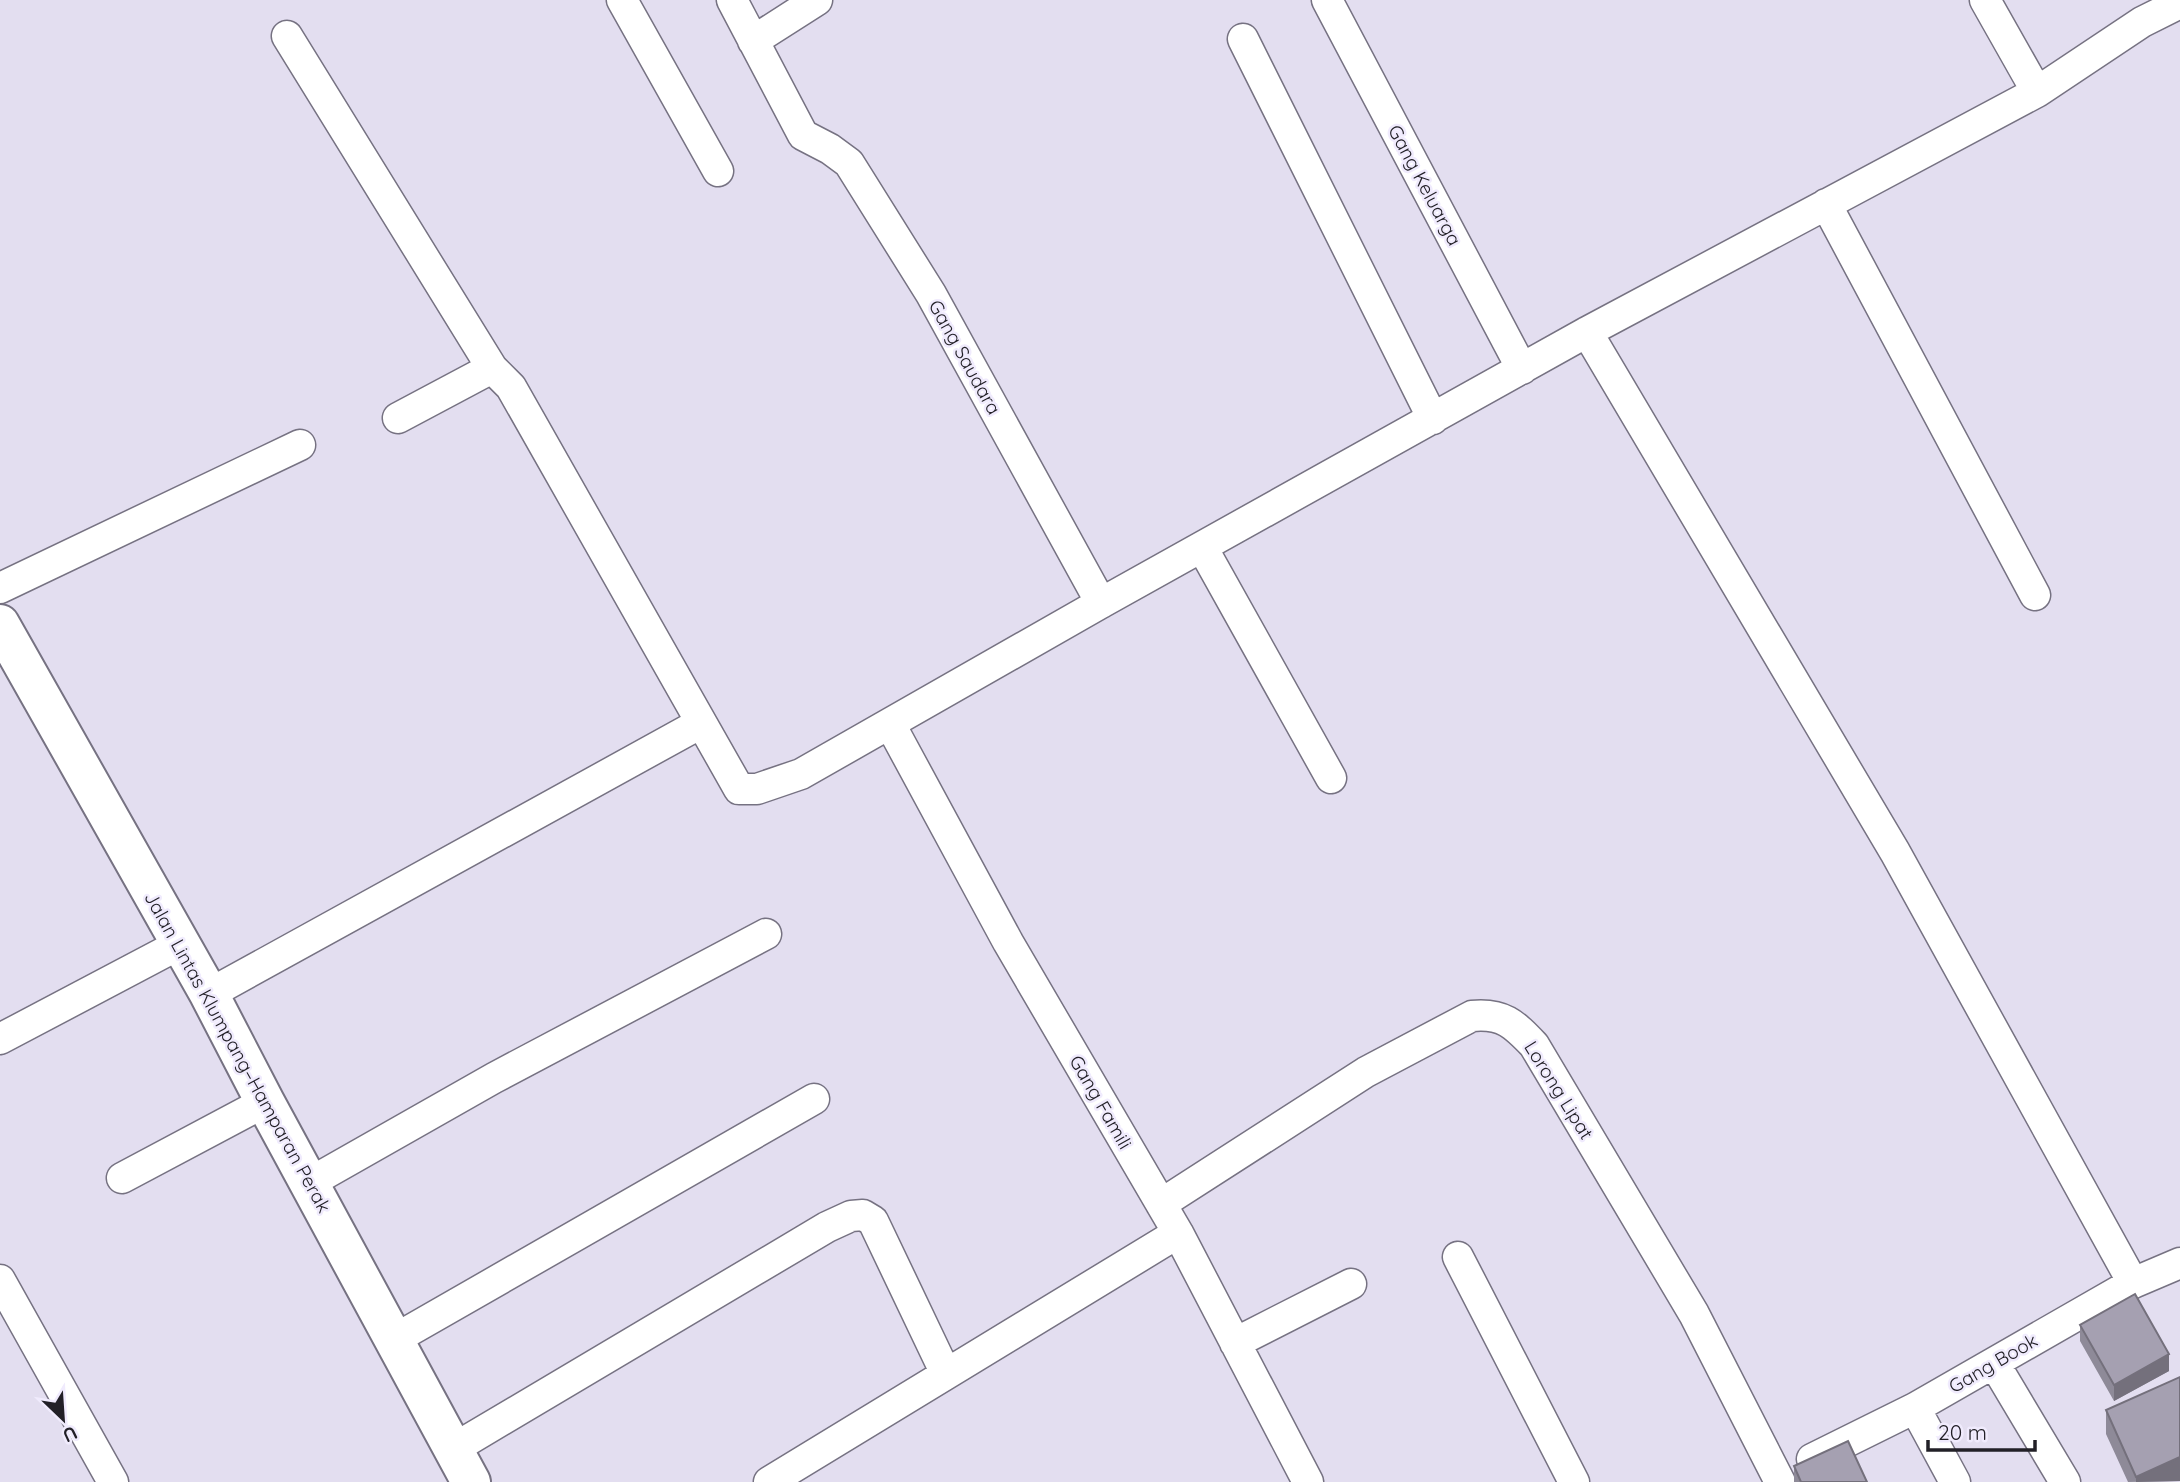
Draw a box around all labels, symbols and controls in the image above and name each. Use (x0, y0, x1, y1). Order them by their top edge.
street label: Gang Keluarga (1383, 121, 1467, 249)
street label: Gang Saudara (924, 295, 1006, 419)
street label: Jalan Lintas Klumpang–Hamparan Perak (139, 887, 337, 1217)
street label: Lorong Lipat (1519, 1036, 1599, 1144)
street label: Gang Famili (1064, 1051, 1138, 1153)
street label: Gang Book (1944, 1328, 2042, 1398)
north arrow (28, 1384, 98, 1454)
scale bar (1928, 1408, 2035, 1452)
text: 20 m (1938, 1419, 1987, 1445)
text: U (59, 1421, 81, 1448)

